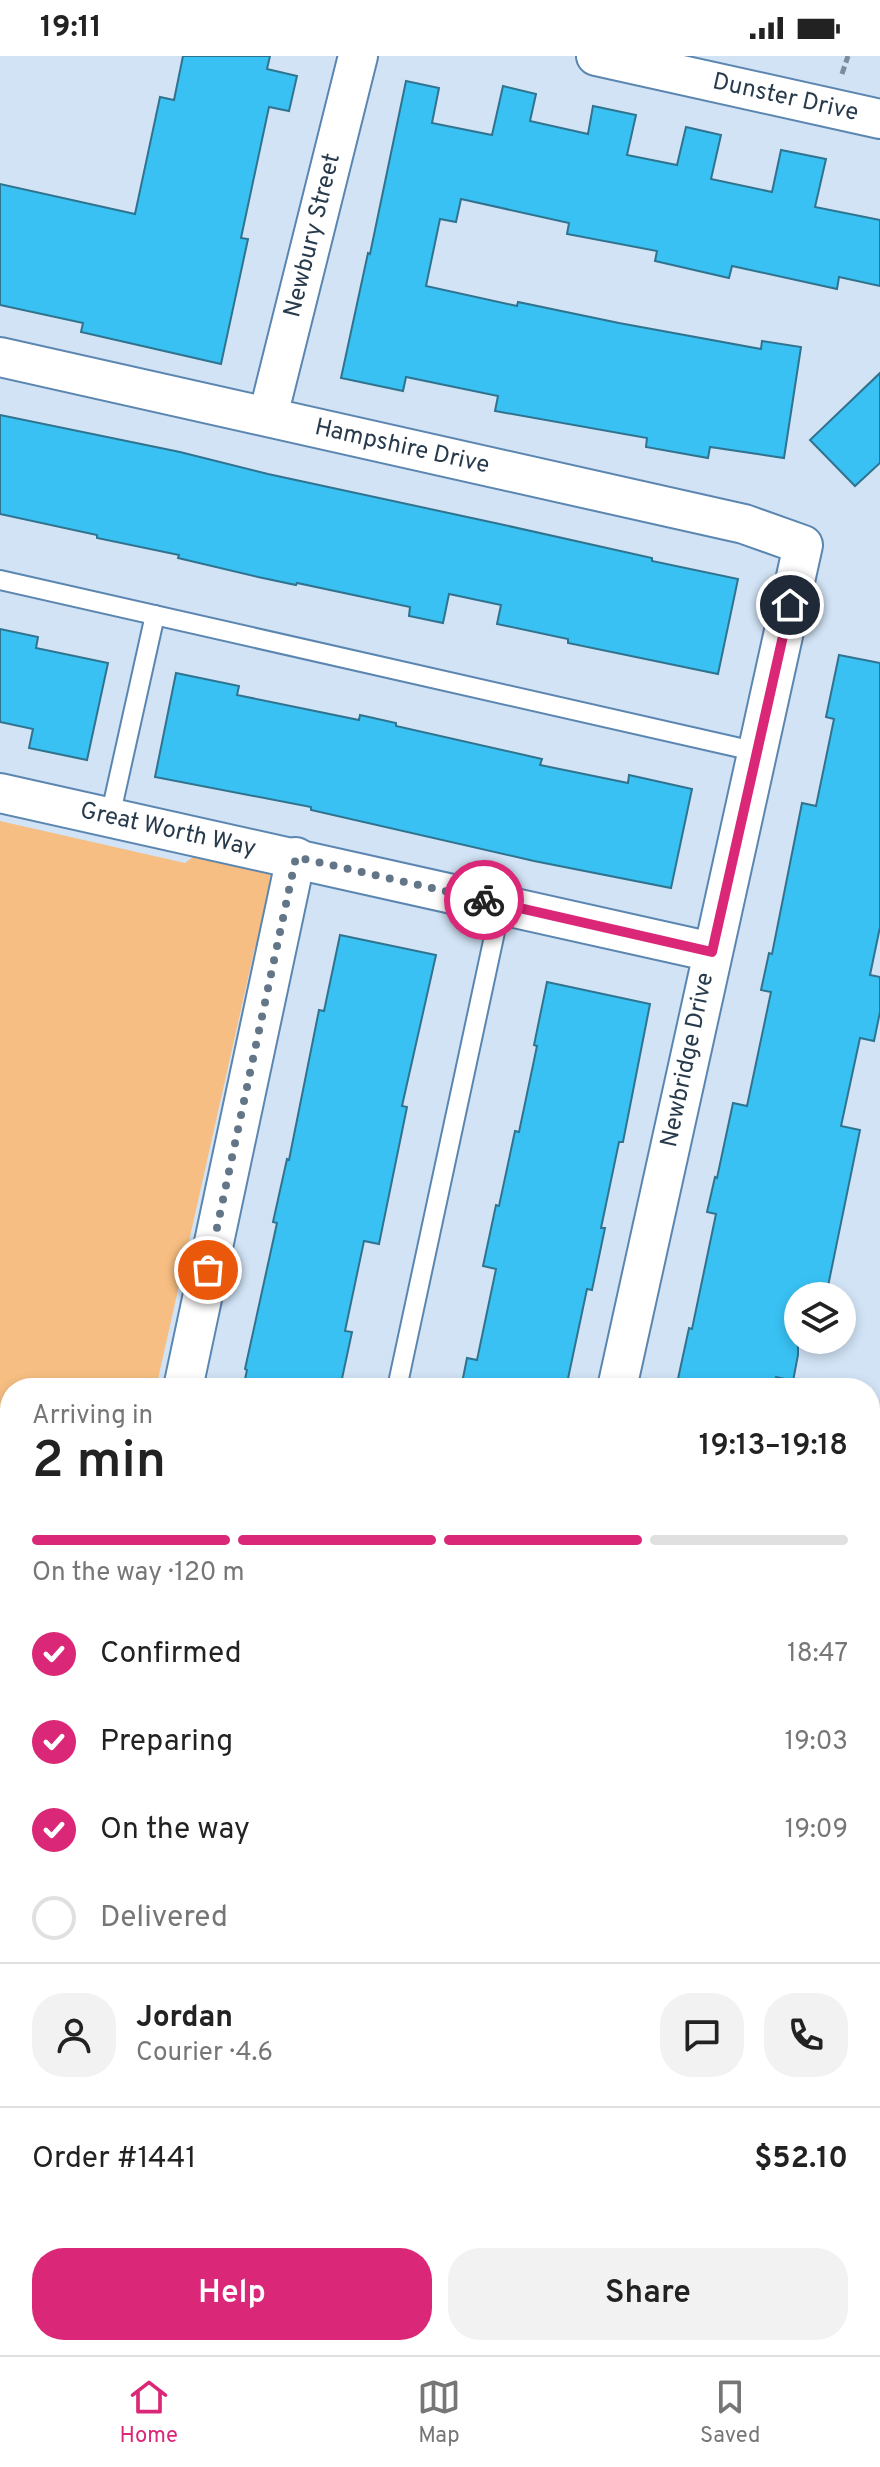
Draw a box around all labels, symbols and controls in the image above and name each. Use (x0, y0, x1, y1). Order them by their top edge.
text: 19:11 (40, 10, 102, 47)
street label: Dunster Drive (710, 67, 861, 129)
street label: Newbury Street (278, 150, 348, 321)
street label: Hampshire Drive (312, 413, 492, 481)
pin (756, 571, 824, 639)
icon: home (768, 583, 812, 627)
street label: Great Worth Way (77, 796, 259, 865)
courier (444, 860, 524, 940)
icon: bike (462, 878, 506, 922)
street label: Newbridge Drive (655, 970, 721, 1150)
pin (174, 1236, 242, 1304)
icon: bag (186, 1248, 230, 1292)
map controls (784, 1282, 856, 1354)
button: layers (784, 1282, 856, 1354)
text: Arriving in (32, 1400, 153, 1433)
text: 19:13–19:18 (699, 1428, 848, 1465)
text: 2 min (32, 1430, 166, 1496)
text: On the way · 120 m (32, 1557, 245, 1590)
icon: check (32, 1632, 76, 1676)
text: Confirmed (100, 1636, 242, 1673)
text: 18:47 (787, 1638, 848, 1671)
icon: check (32, 1720, 76, 1764)
text: Preparing (100, 1724, 233, 1761)
text: 19:03 (785, 1726, 848, 1759)
icon: check (32, 1808, 76, 1852)
text: On the way (100, 1812, 250, 1849)
text: 19:09 (785, 1814, 848, 1847)
text: Delivered (100, 1900, 228, 1937)
button: person (32, 1993, 116, 2077)
button: chat (660, 1993, 744, 2077)
button: phone (764, 1993, 848, 2077)
text: Jordan (136, 2000, 233, 2037)
text: Courier · 4.6 (136, 2037, 273, 2070)
text: Order #1441 (32, 2141, 197, 2178)
text: $52.10 (754, 2141, 848, 2178)
button: Help (32, 2248, 432, 2340)
button: Share (448, 2248, 848, 2340)
tab: Home (120, 2375, 178, 2450)
tab: Map (417, 2375, 461, 2450)
tab: Saved (700, 2375, 760, 2450)

